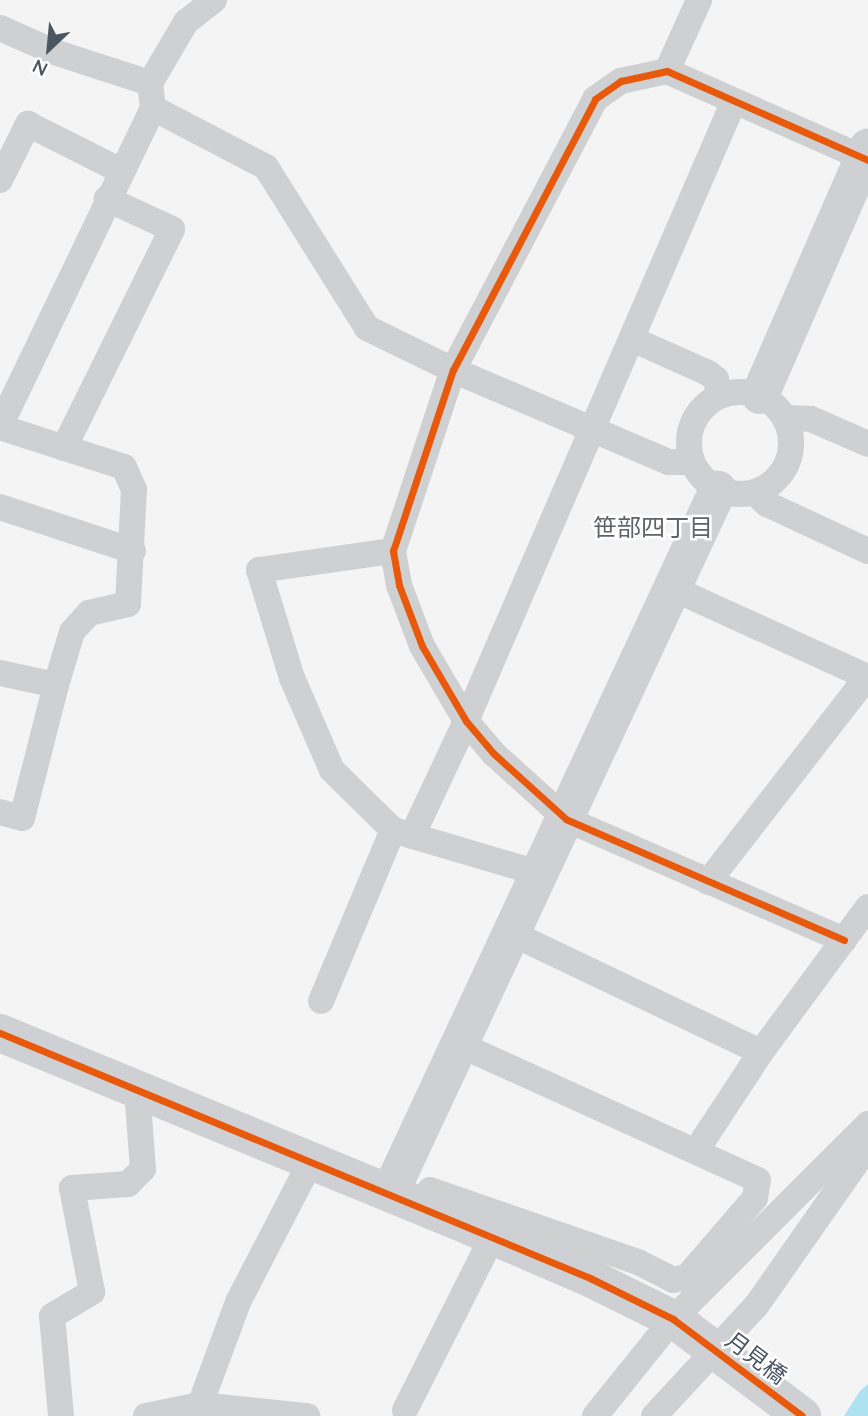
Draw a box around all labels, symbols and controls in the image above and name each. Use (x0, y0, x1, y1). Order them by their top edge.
north arrow (14, 14, 84, 84)
text: N (28, 54, 51, 82)
district label: 笹部四丁目 (593, 514, 713, 542)
street label: 月見橋 (720, 1326, 792, 1390)

